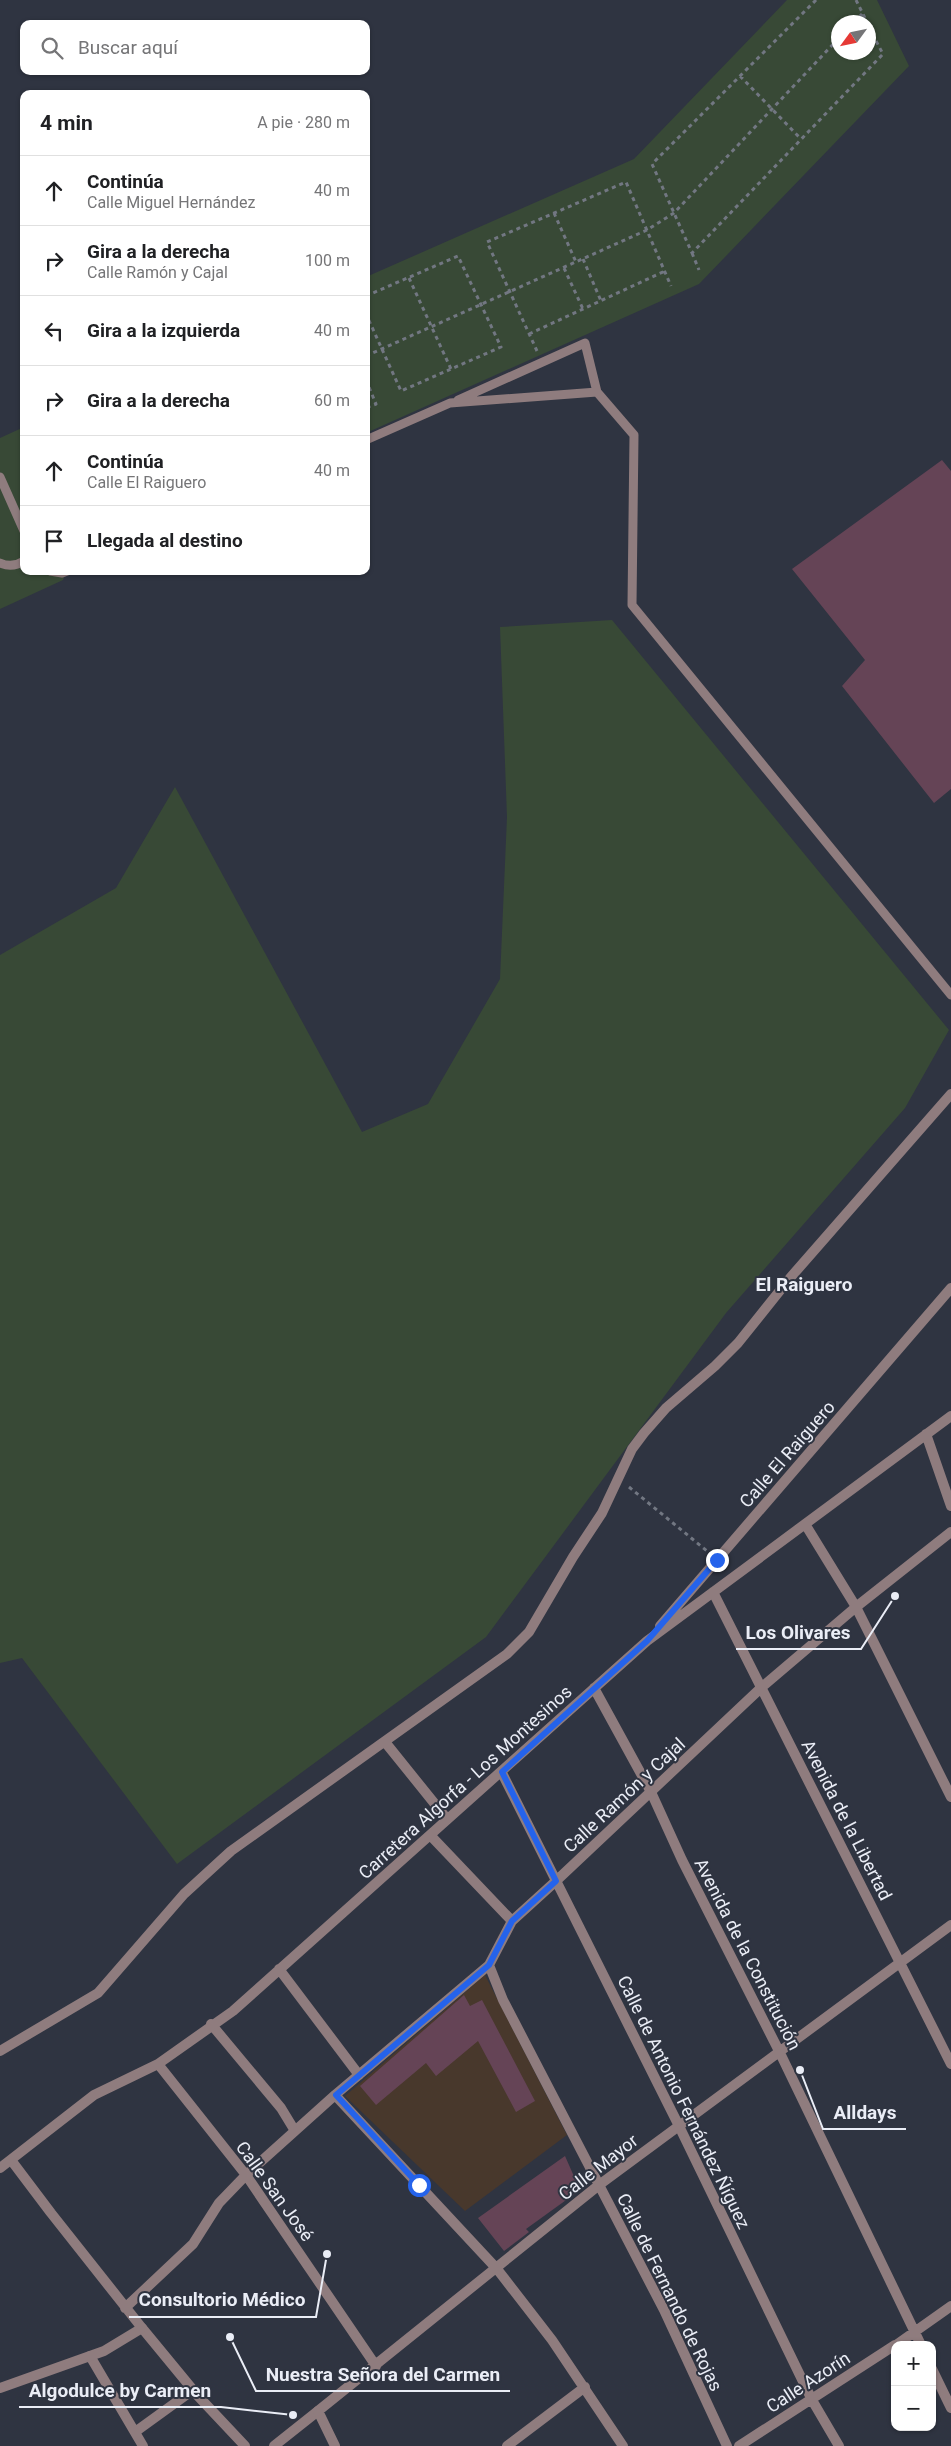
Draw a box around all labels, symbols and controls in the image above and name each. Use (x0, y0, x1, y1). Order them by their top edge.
north arrow (831, 15, 876, 60)
search box (20, 20, 370, 75)
icon: search (38, 34, 66, 62)
text: Buscar aquí (78, 36, 178, 59)
text: 4 min (40, 111, 93, 135)
text: A pie · 280 m (257, 113, 350, 132)
text: Continúa (87, 170, 164, 193)
icon: ahead (40, 177, 68, 205)
text: 40 m (314, 181, 350, 200)
text: Calle Miguel Hernández (87, 193, 256, 212)
text: Gira a la derecha (87, 240, 230, 263)
icon: right (40, 247, 68, 275)
text: 100 m (305, 251, 350, 270)
text: Calle Ramón y Cajal (87, 263, 228, 282)
icon: left (40, 317, 68, 345)
text: Gira a la izquierda (87, 319, 240, 342)
text: 40 m (314, 321, 350, 340)
icon: right (40, 387, 68, 415)
text: Gira a la derecha (87, 389, 230, 412)
text: 60 m (314, 391, 350, 410)
text: Continúa (87, 450, 164, 473)
icon: ahead (40, 457, 68, 485)
text: 40 m (314, 461, 350, 480)
text: Calle El Raiguero (87, 473, 206, 492)
icon: arrive (40, 527, 68, 555)
text: Llegada al destino (87, 529, 243, 552)
district label: El Raiguero (756, 1273, 853, 1296)
street label: Calle El Raiguero (735, 1396, 839, 1512)
route end (706, 1549, 729, 1572)
callout: Los Olivares (736, 1615, 861, 1649)
text: Los Olivares (745, 1621, 851, 1644)
street label: Carretera Algorfa - Los Montesinos (354, 1681, 576, 1883)
street label: Calle Ramón y Cajal (559, 1733, 689, 1857)
street label: Avenida de la Libertad (797, 1736, 897, 1904)
street label: Avenida de la Constitución (690, 1855, 806, 2053)
street label: Calle de Antonio Fernández Ñíguez (613, 1972, 755, 2232)
callout: Alldays (823, 2095, 906, 2129)
text: Alldays (834, 2101, 897, 2124)
street label: Calle Mayor (554, 2130, 642, 2204)
street label: Calle San José (232, 2137, 318, 2245)
route start (408, 2174, 431, 2197)
street label: Calle de Fernando de Rojas (613, 2190, 727, 2394)
callout: Consultorio Médico (129, 2283, 316, 2317)
text: Consultorio Médico (139, 2288, 306, 2311)
map controls (891, 2341, 936, 2431)
button: + (891, 2341, 936, 2386)
street label: Calle Azorín (762, 2347, 854, 2417)
callout: Nuestra Señora del Carmen (256, 2357, 510, 2391)
text: Nuestra Señora del Carmen (266, 2363, 500, 2386)
callout: Algodulce by Carmen (19, 2373, 221, 2407)
text: Algodulce by Carmen (29, 2379, 211, 2402)
button: − (891, 2386, 936, 2431)

